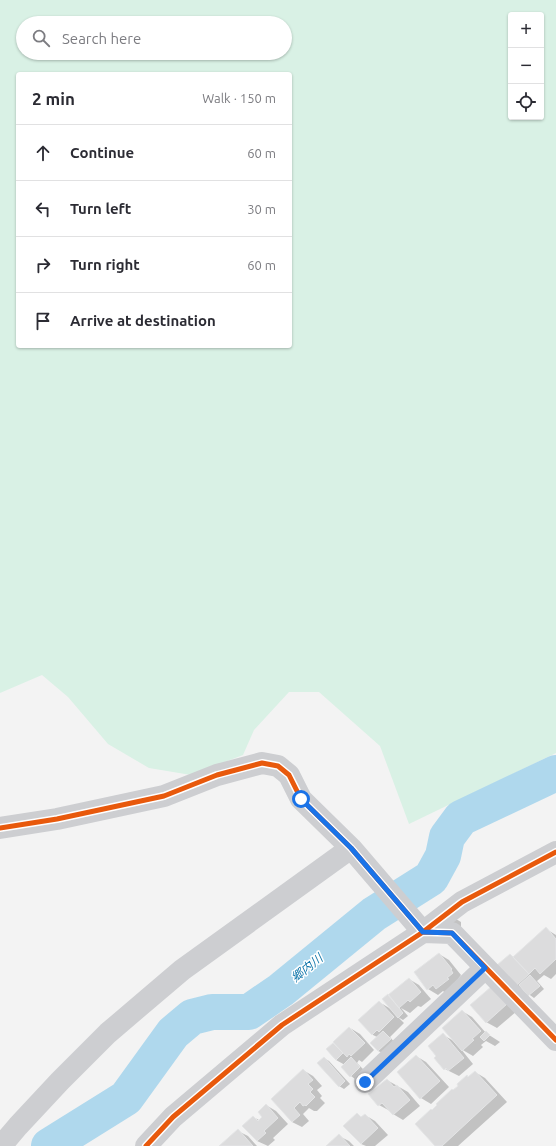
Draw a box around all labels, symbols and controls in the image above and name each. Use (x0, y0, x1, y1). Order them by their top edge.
map controls (508, 12, 544, 120)
button: + (508, 12, 544, 48)
search box (16, 16, 292, 60)
icon: search (30, 27, 52, 49)
text: Search here (62, 30, 141, 47)
button: − (508, 48, 544, 84)
button: locate (508, 84, 544, 120)
text: 2 min (32, 89, 75, 108)
text: Walk · 150 m (202, 91, 276, 105)
icon: ahead (32, 142, 54, 164)
text: Continue (70, 144, 134, 161)
text: 60 m (247, 146, 276, 160)
icon: left (32, 198, 54, 220)
text: Turn left (70, 200, 131, 217)
text: 30 m (247, 202, 276, 216)
icon: right (32, 254, 54, 276)
text: Turn right (70, 256, 140, 273)
text: 60 m (247, 258, 276, 272)
icon: arrive (32, 310, 54, 332)
text: Arrive at destination (70, 312, 216, 329)
route start (292, 790, 310, 808)
water label: 郷内川 (289, 950, 326, 984)
route end (356, 1073, 374, 1091)

